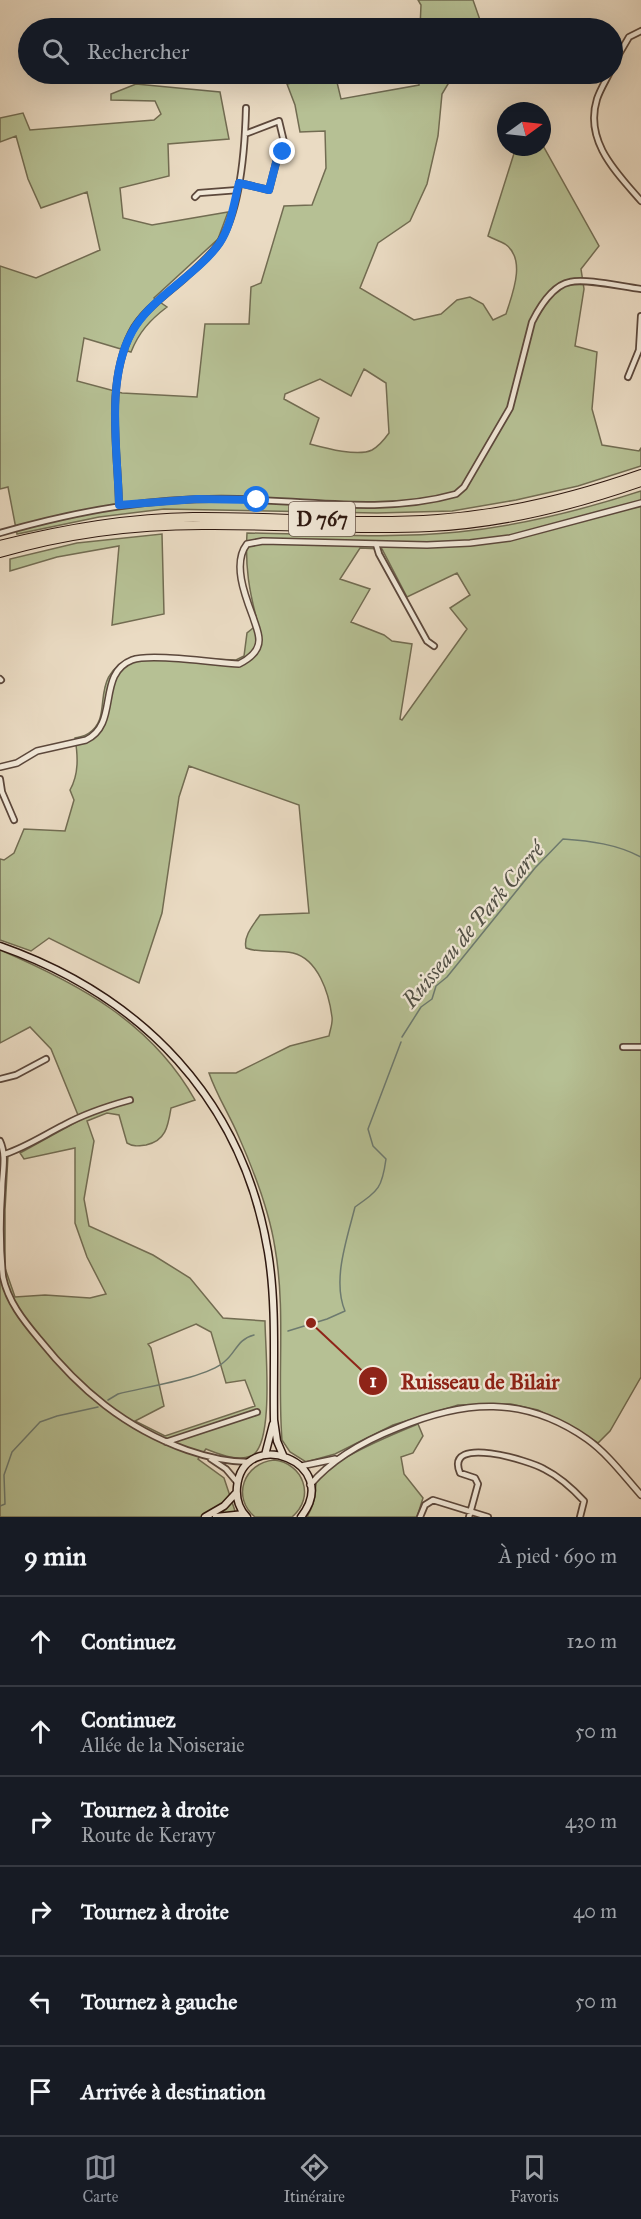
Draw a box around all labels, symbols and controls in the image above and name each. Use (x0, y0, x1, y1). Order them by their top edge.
search box (18, 18, 623, 84)
icon: search (39, 35, 72, 68)
text: Rechercher (87, 38, 189, 65)
north arrow (497, 102, 551, 156)
route end (269, 138, 295, 164)
route start (243, 486, 269, 512)
road number: D 767 (289, 502, 355, 536)
water label: Ruisseau de Park Carré (395, 834, 552, 1014)
callout: Ruisseau de Bilair (358, 1361, 571, 1401)
text: Ruisseau de Bilair (400, 1368, 560, 1395)
text: 1 (369, 1370, 377, 1392)
text: 9 min (24, 1540, 87, 1572)
text: À pied · 690 m (499, 1544, 617, 1568)
icon: ahead (24, 1625, 57, 1658)
text: Continuez (81, 1628, 176, 1655)
text: 120 m (566, 1629, 617, 1653)
text: Continuez (81, 1706, 176, 1733)
icon: ahead (24, 1715, 57, 1748)
text: 50 m (575, 1719, 617, 1743)
text: Allée de la Noiseraie (81, 1733, 245, 1757)
text: Tournez à droite (81, 1796, 229, 1823)
icon: right (24, 1805, 57, 1838)
text: 430 m (565, 1809, 617, 1833)
text: Route de Keravy (81, 1823, 215, 1847)
icon: right (24, 1895, 57, 1928)
text: Tournez à droite (81, 1898, 229, 1925)
text: 40 m (573, 1899, 617, 1923)
icon: left (24, 1985, 57, 2018)
text: Tournez à gauche (81, 1988, 237, 2015)
text: 50 m (575, 1989, 617, 2013)
icon: arrive (24, 2075, 57, 2108)
text: Arrivée à destination (81, 2078, 266, 2105)
tab: Carte (82, 2151, 118, 2206)
tab: Itinéraire (283, 2151, 345, 2206)
tab: Favoris (510, 2151, 559, 2206)

